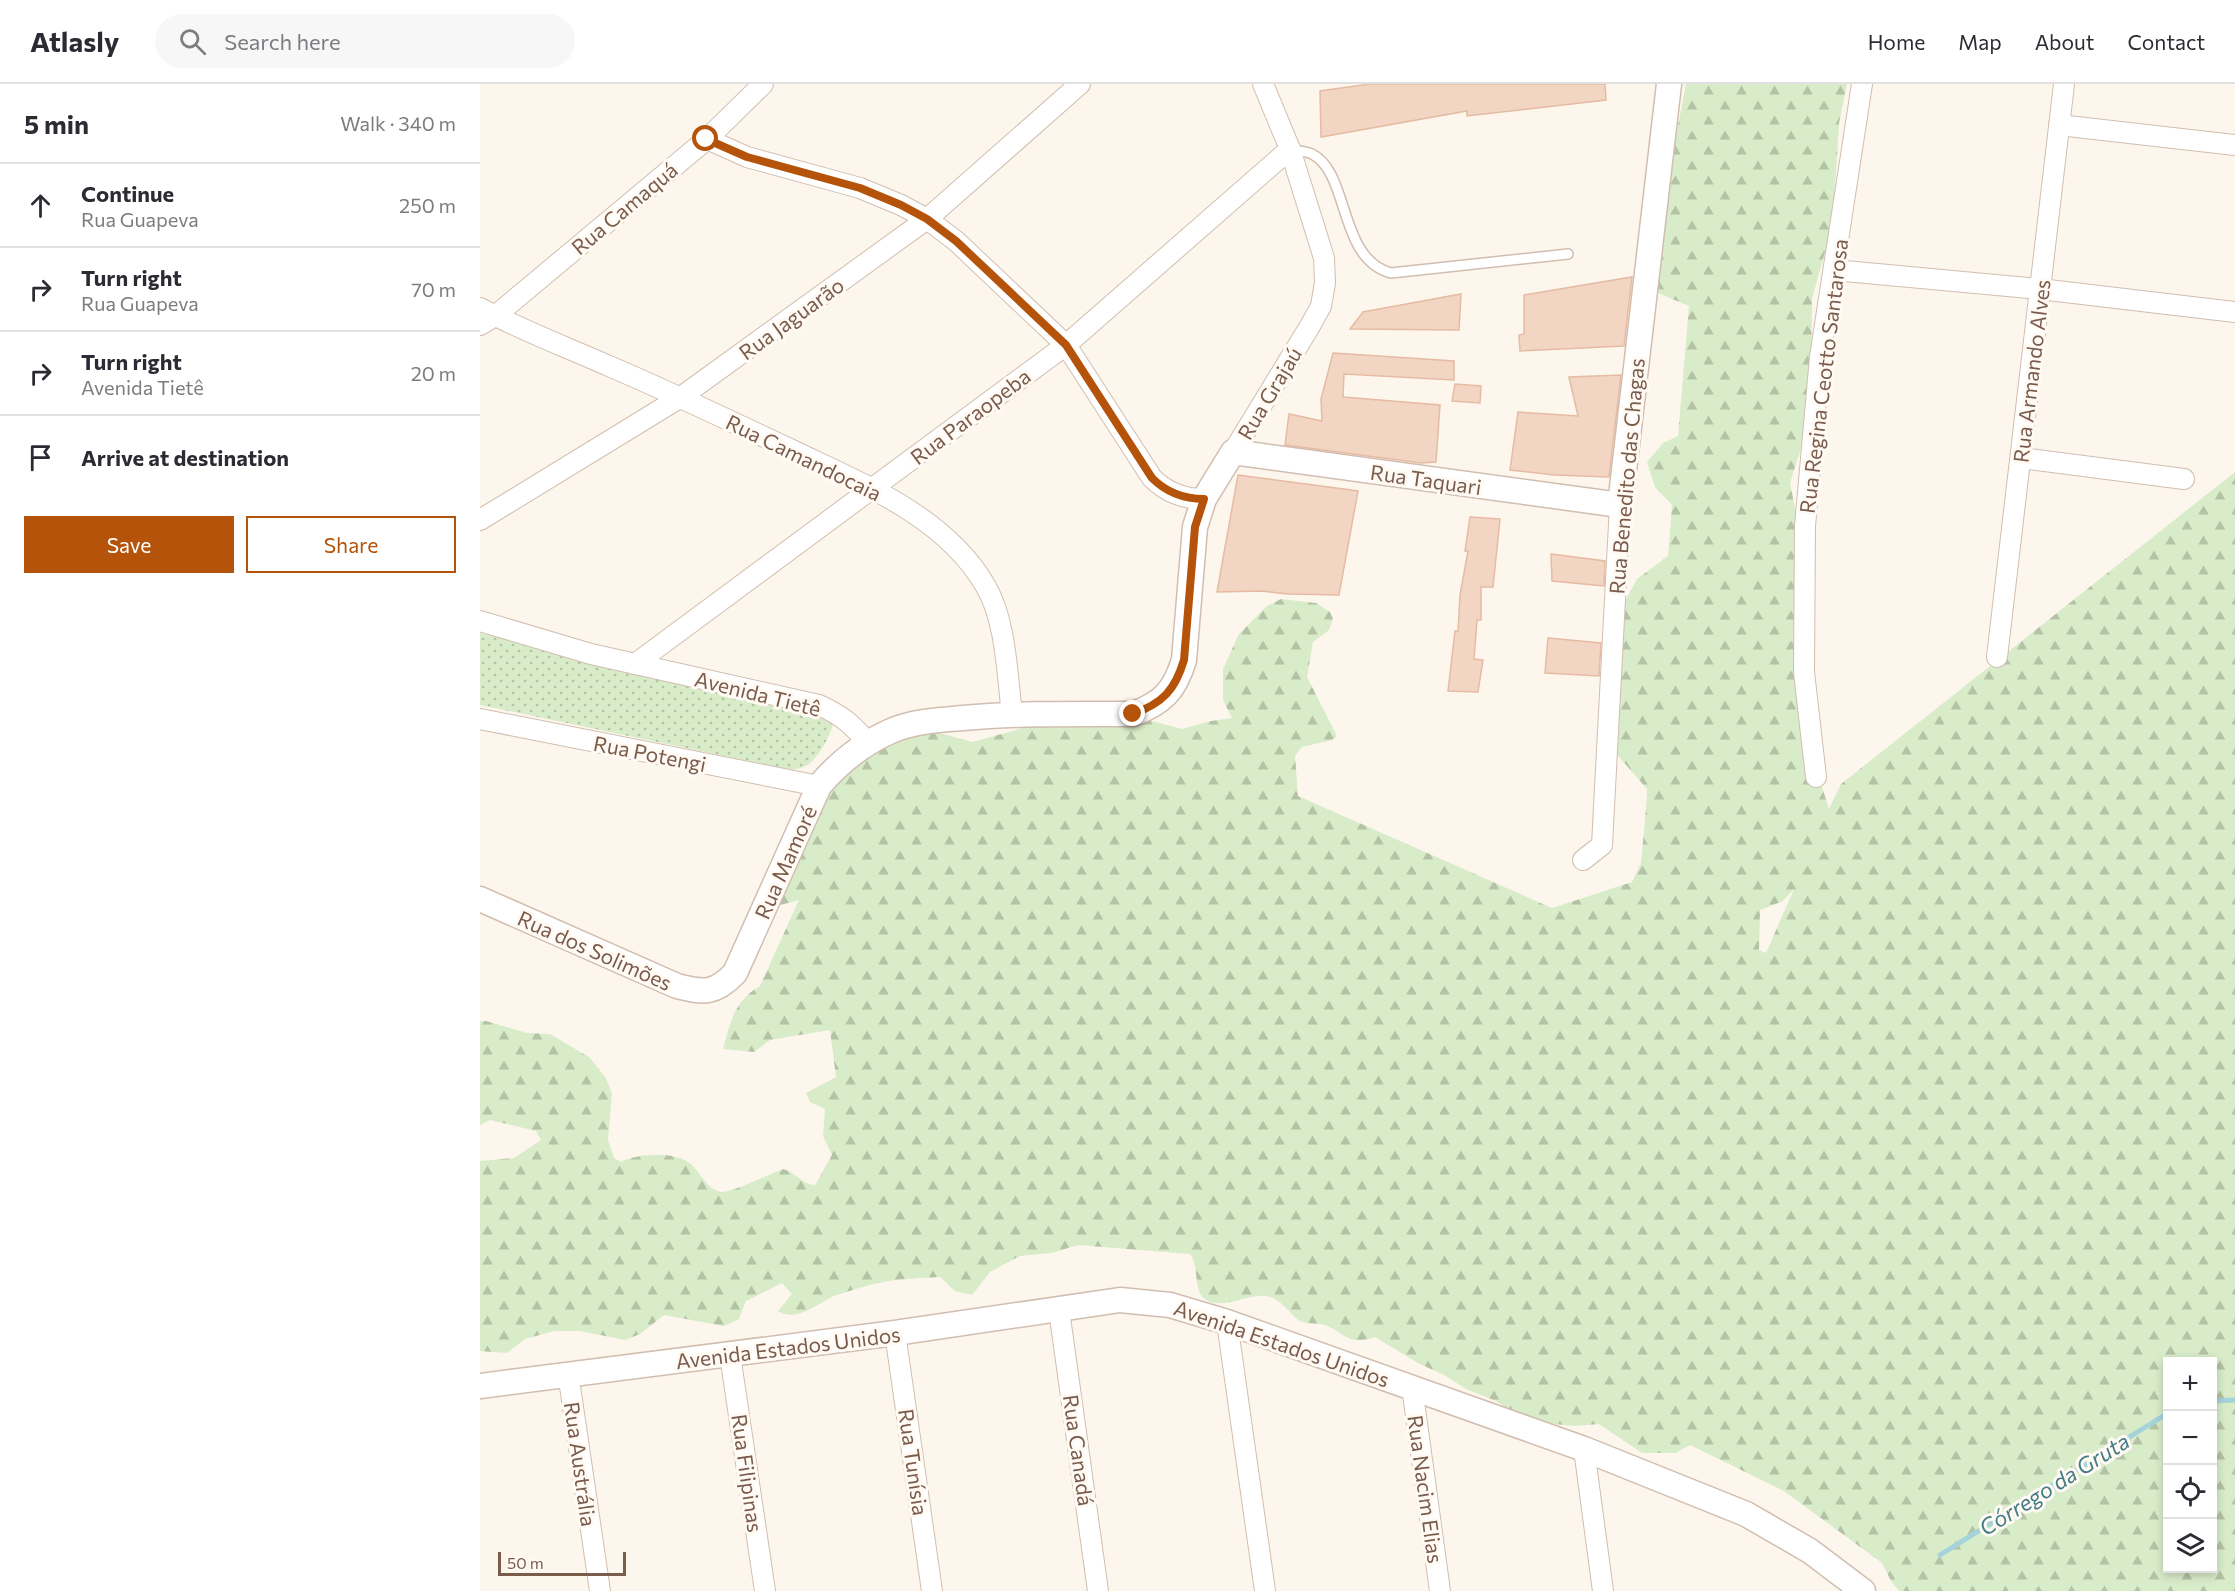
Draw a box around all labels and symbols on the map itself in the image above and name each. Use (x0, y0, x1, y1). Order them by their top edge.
route start (692, 125, 718, 151)
street label: Rua Camaquá (566, 157, 682, 259)
street label: Rua Regina Ceotto Santarosa (1794, 237, 1852, 515)
street label: Rua Jaguarão (734, 272, 848, 364)
street label: Rua Armando Alves (2007, 278, 2055, 464)
street label: Rua Grajaú (1232, 342, 1306, 444)
street label: Rua Benedito das Chagas (1603, 357, 1649, 595)
street label: Rua Paraopeba (905, 363, 1035, 469)
street label: Rua Camandocaia (722, 409, 886, 505)
street label: Rua Taquari (1369, 459, 1483, 499)
street label: Avenida Tietê (692, 665, 824, 721)
route end (1119, 700, 1145, 726)
street label: Rua Potengi (592, 730, 708, 776)
street label: Rua Mamoré (749, 801, 821, 923)
street label: Rua dos Solimões (514, 905, 676, 995)
street label: Avenida Estados Unidos (1171, 1294, 1393, 1392)
street label: Avenida Estados Unidos (674, 1321, 902, 1373)
street label: Rua Canadá (1059, 1393, 1099, 1507)
street label: Rua Austrália (560, 1400, 602, 1528)
street label: Rua Tunísia (894, 1407, 934, 1517)
street label: Rua Filipinas (727, 1412, 769, 1534)
street label: Rua Nacim Elias (1403, 1413, 1449, 1565)
water label: Córrego da Gruta (1974, 1427, 2134, 1541)
scale bar (498, 1549, 626, 1576)

